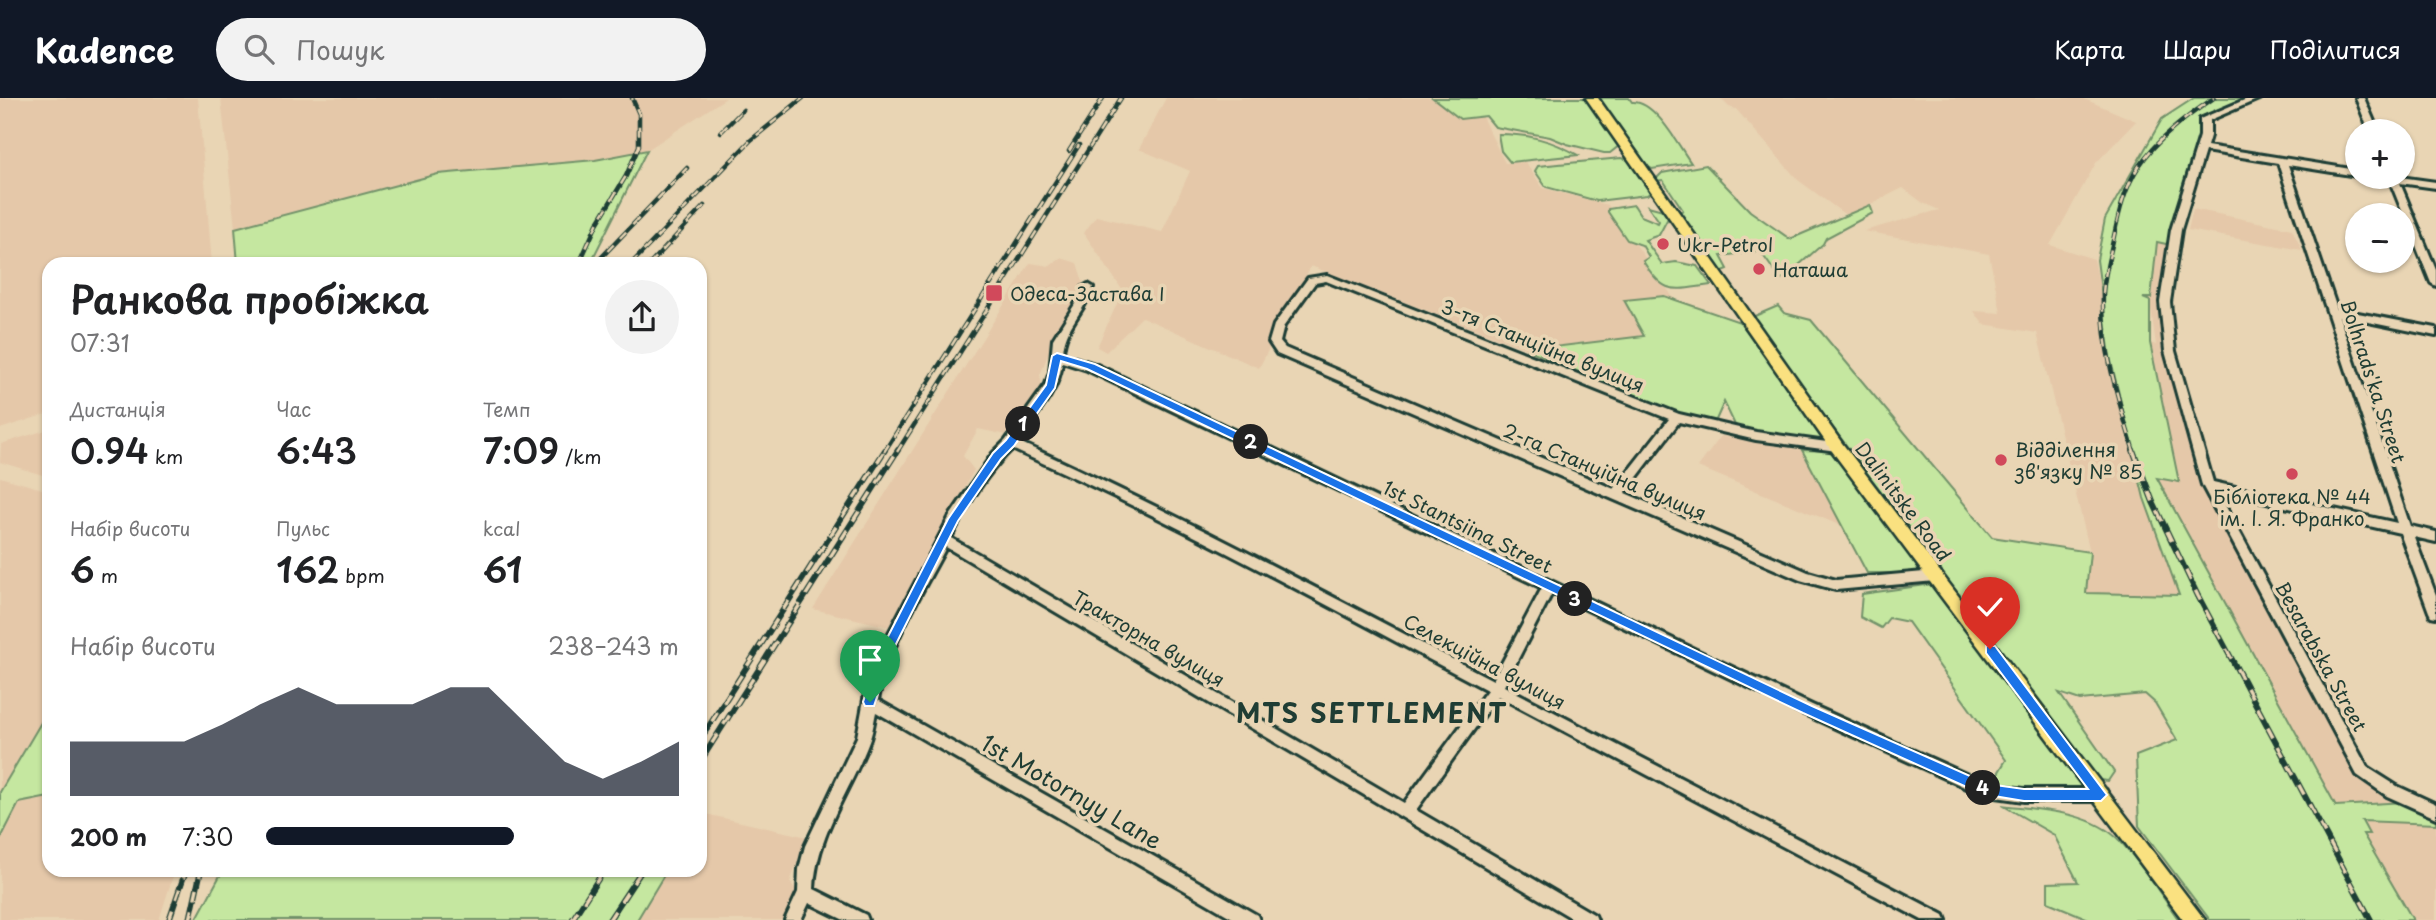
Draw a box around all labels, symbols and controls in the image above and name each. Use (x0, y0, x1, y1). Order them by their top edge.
search box (216, 18, 706, 81)
text: Kadence (35, 24, 174, 74)
icon: search (240, 30, 278, 68)
text: Пошук (296, 30, 385, 69)
text: Карта (2054, 31, 2125, 67)
text: Шари (2163, 31, 2232, 67)
text: Поділитися (2270, 31, 2401, 67)
map controls (2345, 119, 2415, 273)
button: + (2345, 119, 2415, 189)
button: − (2345, 203, 2415, 273)
place label: Ukr-Petrol (1677, 230, 1773, 258)
marker: Ukr-Petrol (1655, 236, 1671, 252)
place label: Наташа (1773, 255, 1848, 283)
marker: Наташа (1751, 261, 1767, 277)
text: Ранкова пробіжка (70, 270, 429, 327)
place label: Одеса-Застава I (1010, 279, 1165, 307)
button: share (605, 280, 679, 354)
marker: Одеса-Застава I (984, 283, 1004, 303)
street label: 3-тя Станційна вулиця (1437, 291, 1649, 399)
street label: Bolhrads'ka Street (2334, 296, 2414, 467)
text: 07:31 (70, 325, 130, 360)
text: Дистанція (70, 395, 166, 423)
text: Час (276, 395, 311, 423)
text: Темп (483, 395, 531, 423)
pin: 1 (1006, 406, 1040, 442)
text: 1 (1018, 409, 1027, 437)
street label: 2-га Станційна вулиця (1499, 415, 1711, 527)
text: 0.94 (70, 423, 148, 476)
text: 6:43 (276, 423, 357, 476)
text: 7:09 (483, 423, 559, 476)
pin: 2 (1234, 424, 1268, 460)
text: 2 (1244, 427, 1257, 455)
street label: Dalinitske Road (1850, 435, 1958, 567)
place label: Відділення зв'язку № 85 (2014, 435, 2143, 485)
text: km (148, 442, 183, 470)
text: /km (559, 442, 602, 470)
marker: Відділення зв'язку № 85 (1993, 452, 2009, 468)
marker: Бібліотека № 44 ім. І. Я. Франко (2284, 466, 2300, 482)
street label: 1st Stantsiina Street (1379, 473, 1558, 579)
place label: Бібліотека № 44 ім. І. Я. Франко (2213, 482, 2371, 532)
text: Набір висоти (70, 514, 190, 542)
text: Пульс (276, 514, 330, 542)
text: kcal (483, 514, 521, 542)
text: 6 (70, 542, 95, 595)
text: 162 (276, 542, 339, 595)
text: 61 (483, 542, 522, 595)
text: m (95, 561, 118, 589)
text: bpm (339, 561, 385, 589)
street label: Besarabska Street (2269, 576, 2375, 736)
pin (1960, 577, 2020, 649)
pin: 3 (1558, 582, 1592, 616)
street label: Тракторна вулиця (1068, 583, 1230, 693)
text: 3 (1568, 584, 1581, 612)
icon: check (1971, 588, 2009, 626)
street label: Селекційна вулиця (1399, 606, 1571, 716)
text: Набір висоти (70, 628, 216, 663)
text: 238–243 m (548, 628, 679, 663)
pin (840, 630, 900, 702)
icon: arrive (851, 641, 889, 679)
district label: MTS SETTLEMENT (1236, 693, 1508, 732)
street label: 1st Motornyy Lane (975, 725, 1169, 857)
pin: 4 (1966, 770, 2000, 806)
text: 4 (1976, 773, 1989, 801)
text: 200 m (70, 819, 147, 854)
text: 7:30 (182, 819, 233, 854)

